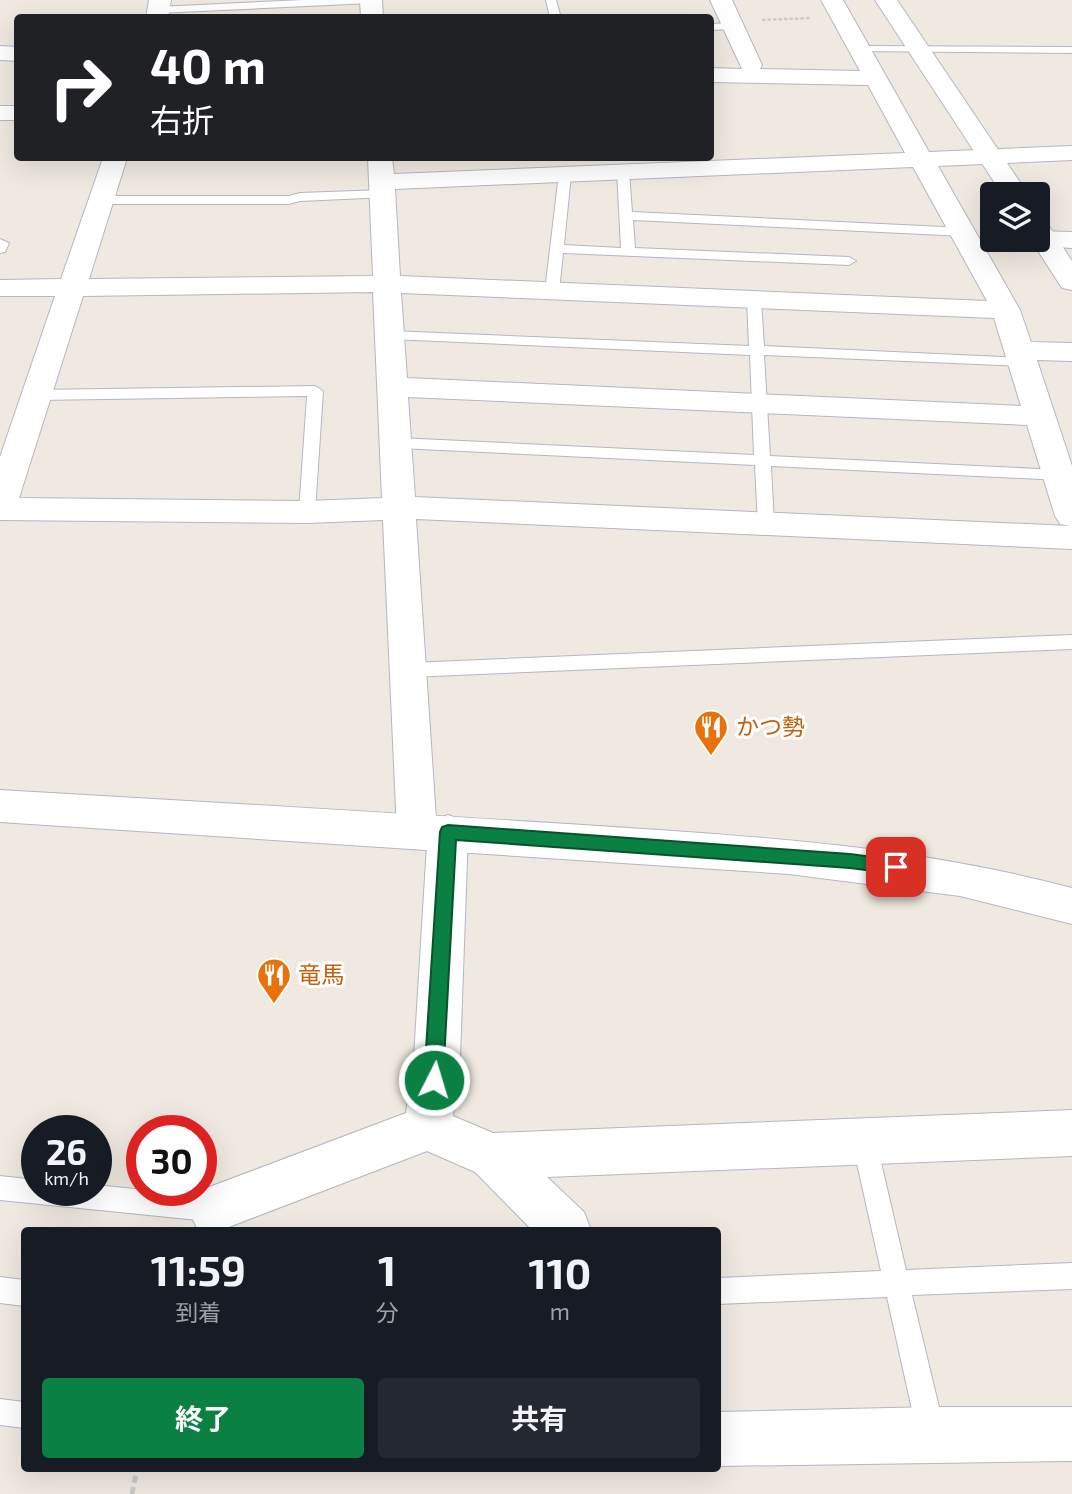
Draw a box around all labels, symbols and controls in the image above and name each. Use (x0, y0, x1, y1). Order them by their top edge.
text: 40 m (150, 35, 266, 94)
icon: right (35, 42, 126, 133)
text: 右折 (150, 100, 214, 138)
map controls (980, 182, 1050, 252)
button: layers (980, 182, 1050, 252)
restaurant icon: かつ勢 (692, 708, 730, 757)
place label: かつ勢 (736, 712, 805, 740)
pin (866, 837, 926, 897)
icon: arrive (877, 848, 915, 886)
restaurant icon: 竜馬 (255, 956, 293, 1005)
place label: 竜馬 (298, 960, 344, 988)
position arrow (397, 1043, 471, 1117)
speed limit sign: 30 (126, 1115, 217, 1206)
text: 26 (46, 1130, 87, 1172)
text: km/h (44, 1167, 89, 1189)
text: 11:59 (151, 1244, 246, 1294)
text: 1 (378, 1244, 396, 1294)
text: 110 (528, 1247, 591, 1297)
text: m (550, 1297, 570, 1325)
text: 到着 (175, 1298, 221, 1326)
text: 分 (376, 1298, 399, 1326)
button: 終了 (42, 1378, 364, 1458)
button: 共有 (378, 1378, 700, 1458)

